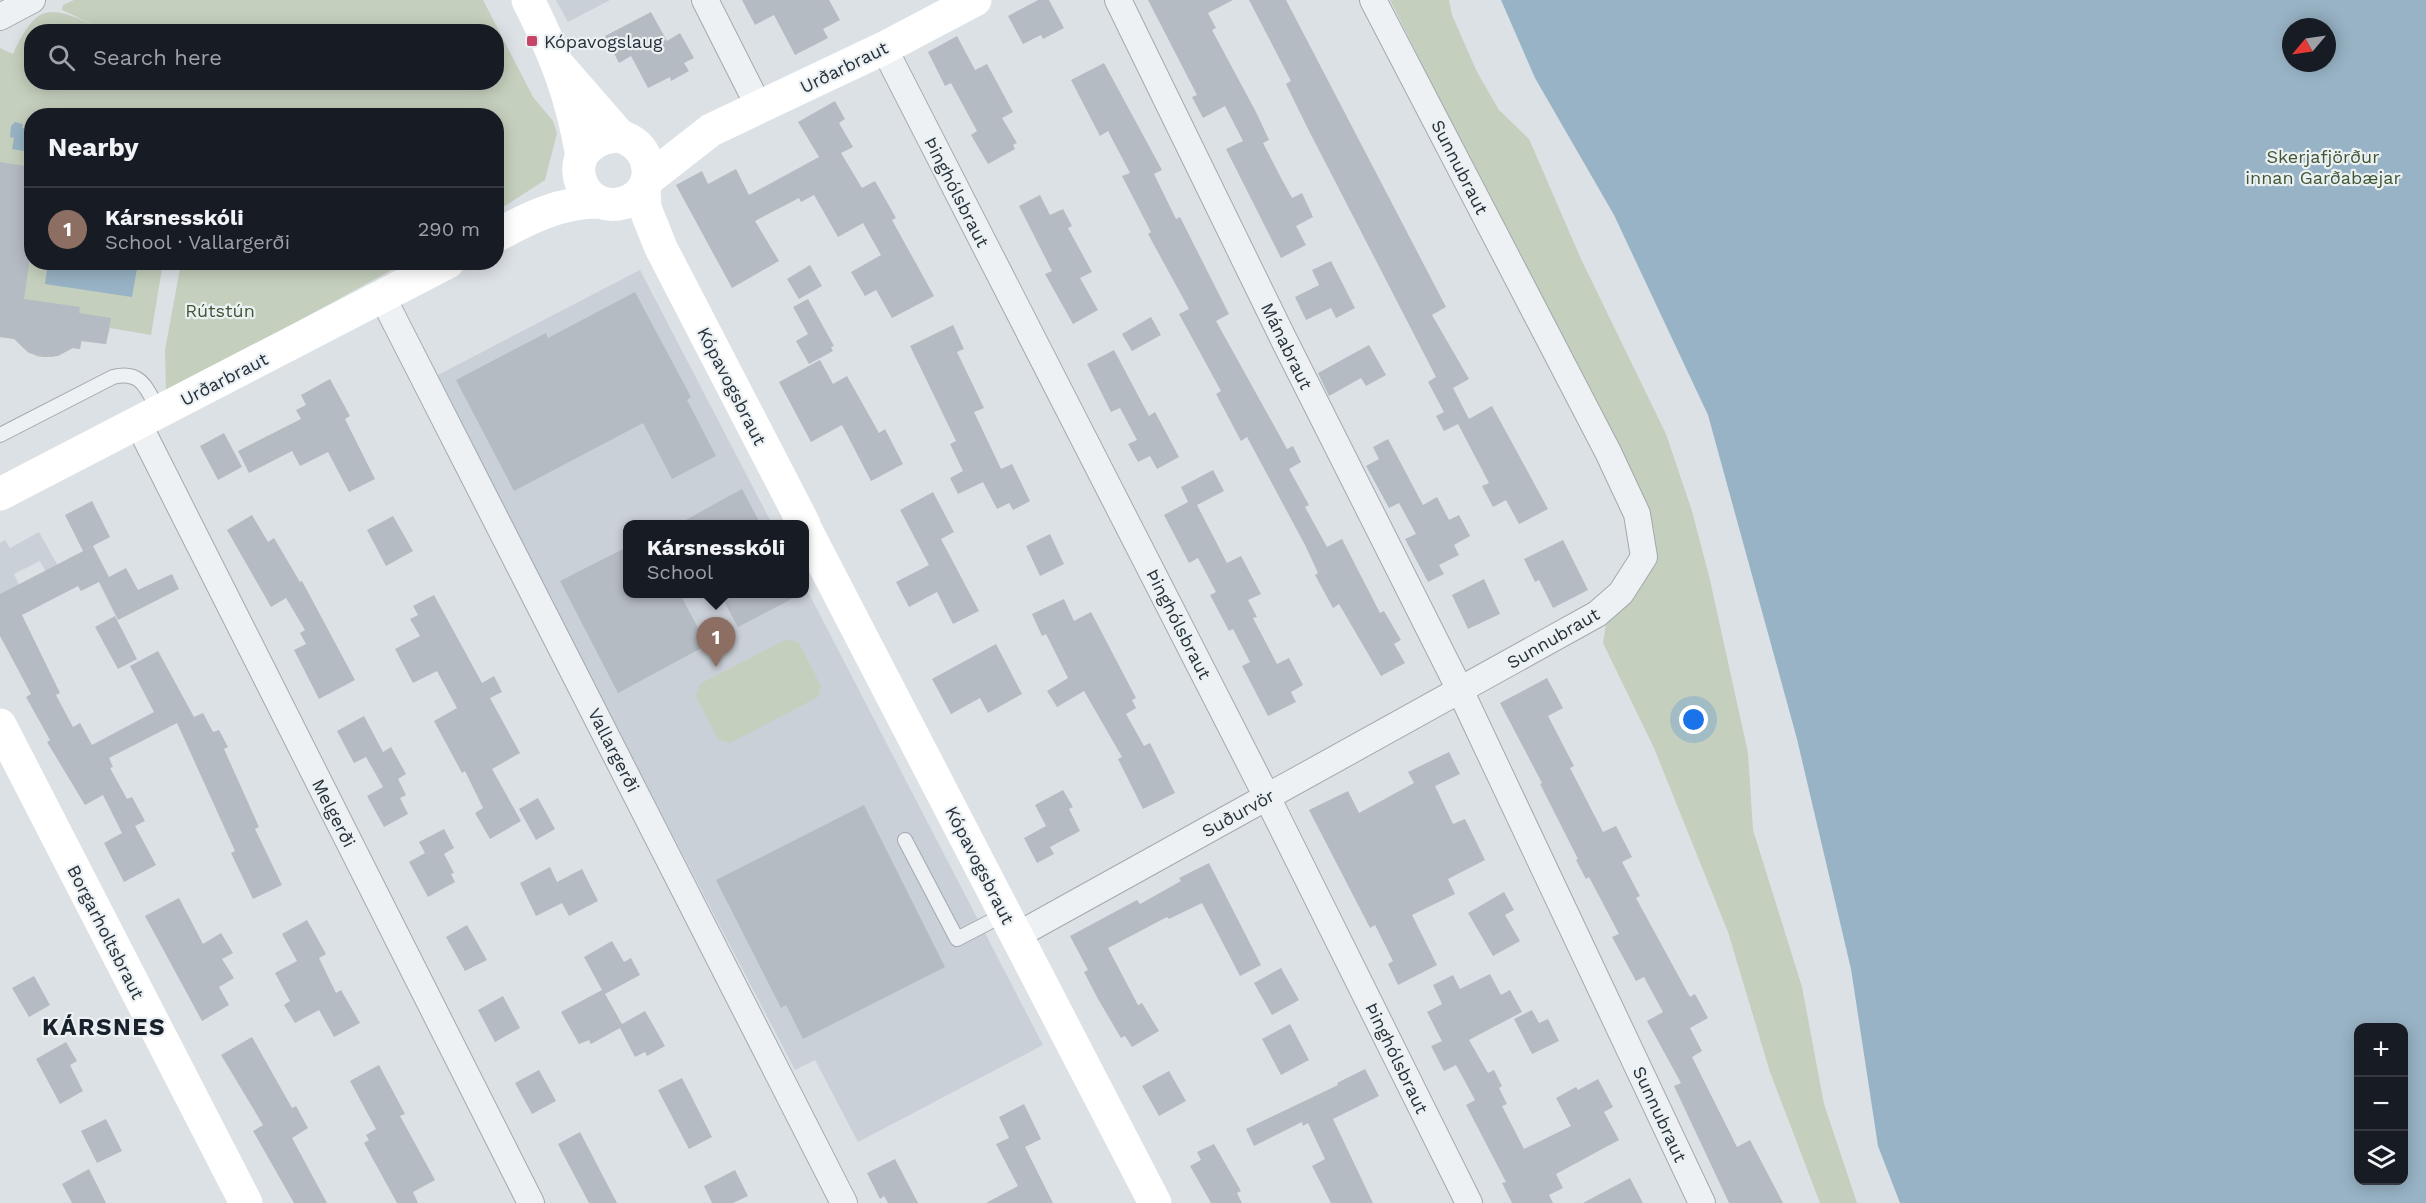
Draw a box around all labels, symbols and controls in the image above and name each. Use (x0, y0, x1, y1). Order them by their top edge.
north arrow (2282, 18, 2336, 72)
search box (24, 24, 504, 90)
place label: Kópavogslaug (544, 31, 663, 52)
marker: Kópavogslaug (525, 34, 539, 48)
street label: Urðarbraut (797, 36, 892, 97)
icon: search (45, 41, 78, 74)
text: Search here (93, 45, 222, 70)
street label: Sunnubraut (1427, 116, 1493, 218)
text: Nearby (48, 132, 139, 162)
street label: Þinghólsbraut (920, 133, 994, 251)
park label: Skerjafjörður innan Garðabæjar (2245, 146, 2401, 188)
text: Kársnesskóli (105, 205, 244, 230)
text: 1 (63, 217, 72, 241)
text: 290 m (418, 217, 480, 241)
text: School · Vallargerði (105, 230, 290, 254)
street label: Mánabraut (1257, 299, 1317, 393)
park label: Rútstún (185, 300, 255, 321)
street label: Kópavogsbraut (693, 324, 771, 449)
street label: Urðarbraut (177, 348, 272, 410)
popup (623, 520, 809, 598)
text: Kársnesskóli (647, 535, 785, 560)
text: School (647, 560, 713, 584)
street label: Þinghólsbraut (1142, 565, 1216, 683)
street label: Sunnubraut (1503, 603, 1603, 673)
pin: 1 (696, 618, 736, 667)
street label: Vallargerði (584, 704, 644, 796)
your location (1679, 705, 1708, 734)
street label: Melgerði (308, 775, 360, 851)
street label: Suðurvör (1198, 785, 1278, 841)
street label: Kópavogsbraut (941, 803, 1019, 928)
street label: Borgarholtsbraut (63, 861, 149, 1003)
street label: Þinghólsbraut (1361, 999, 1433, 1117)
district label: KÁRSNES (42, 1013, 166, 1041)
map controls (2354, 1023, 2408, 1185)
button: + (2354, 1023, 2408, 1077)
street label: Sunnubraut (1629, 1063, 1692, 1166)
button: − (2354, 1077, 2408, 1131)
button: layers (2354, 1131, 2408, 1185)

